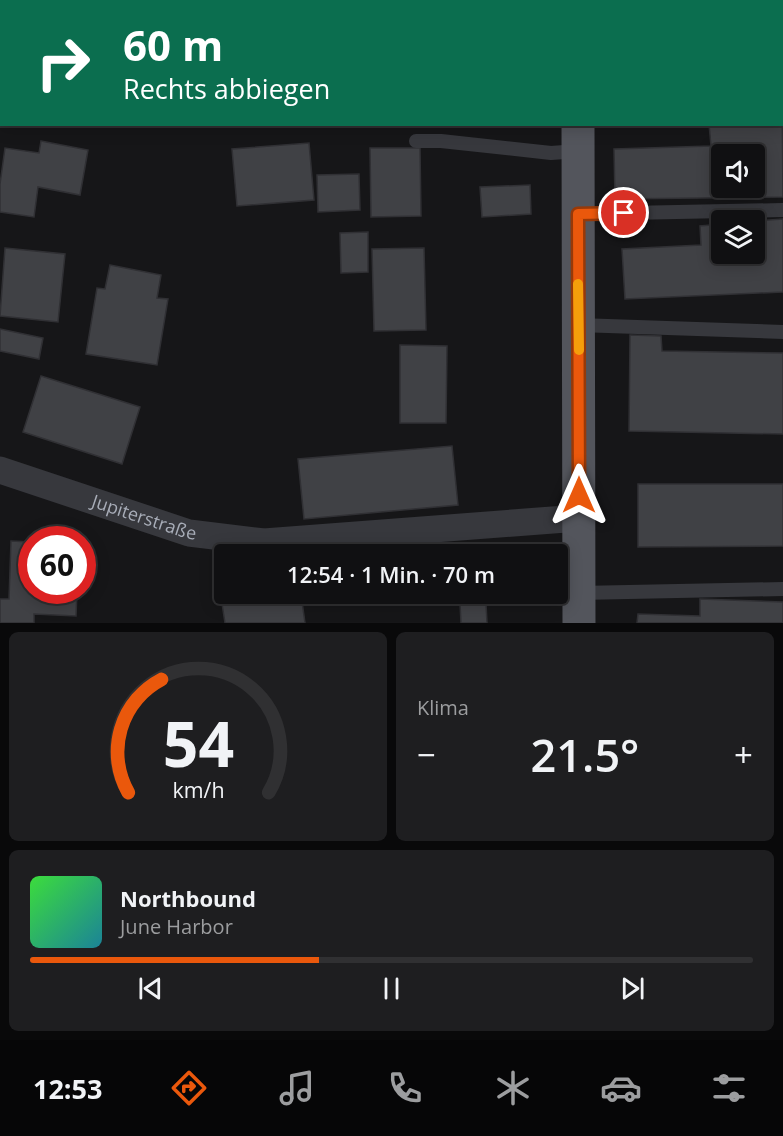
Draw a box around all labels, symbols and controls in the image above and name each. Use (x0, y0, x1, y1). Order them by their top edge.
text: 60 m (123, 16, 223, 73)
icon: right (24, 24, 102, 102)
text: Rechts abbiegen (123, 70, 330, 107)
map controls (711, 144, 765, 264)
button: sound (711, 144, 765, 198)
pin (598, 187, 649, 238)
icon: arrive (607, 196, 640, 229)
button: layers (711, 210, 765, 264)
position arrow (547, 463, 611, 527)
street label: Jupiterstraße (87, 488, 198, 545)
speed limit sign: 60 (18, 526, 96, 604)
text: 12:54 · 1 Min. · 70 m (287, 559, 495, 589)
text: Klima (417, 694, 469, 721)
text: 54 (162, 700, 234, 785)
text: 21.5° (531, 724, 639, 785)
text: − (417, 732, 436, 777)
text: + (734, 732, 753, 777)
text: km/h (172, 776, 224, 805)
text: Northbound (120, 883, 256, 913)
text: June Harbor (120, 913, 233, 940)
icon: previous (134, 972, 167, 1005)
icon: pause (375, 972, 408, 1005)
icon: next (616, 972, 649, 1005)
icon: directions (168, 1067, 210, 1109)
icon: music (276, 1067, 318, 1109)
icon: phone (384, 1067, 426, 1109)
icon: climate (492, 1067, 534, 1109)
icon: car (600, 1067, 642, 1109)
icon: filters (708, 1067, 750, 1109)
text: 12:53 (33, 1070, 102, 1107)

